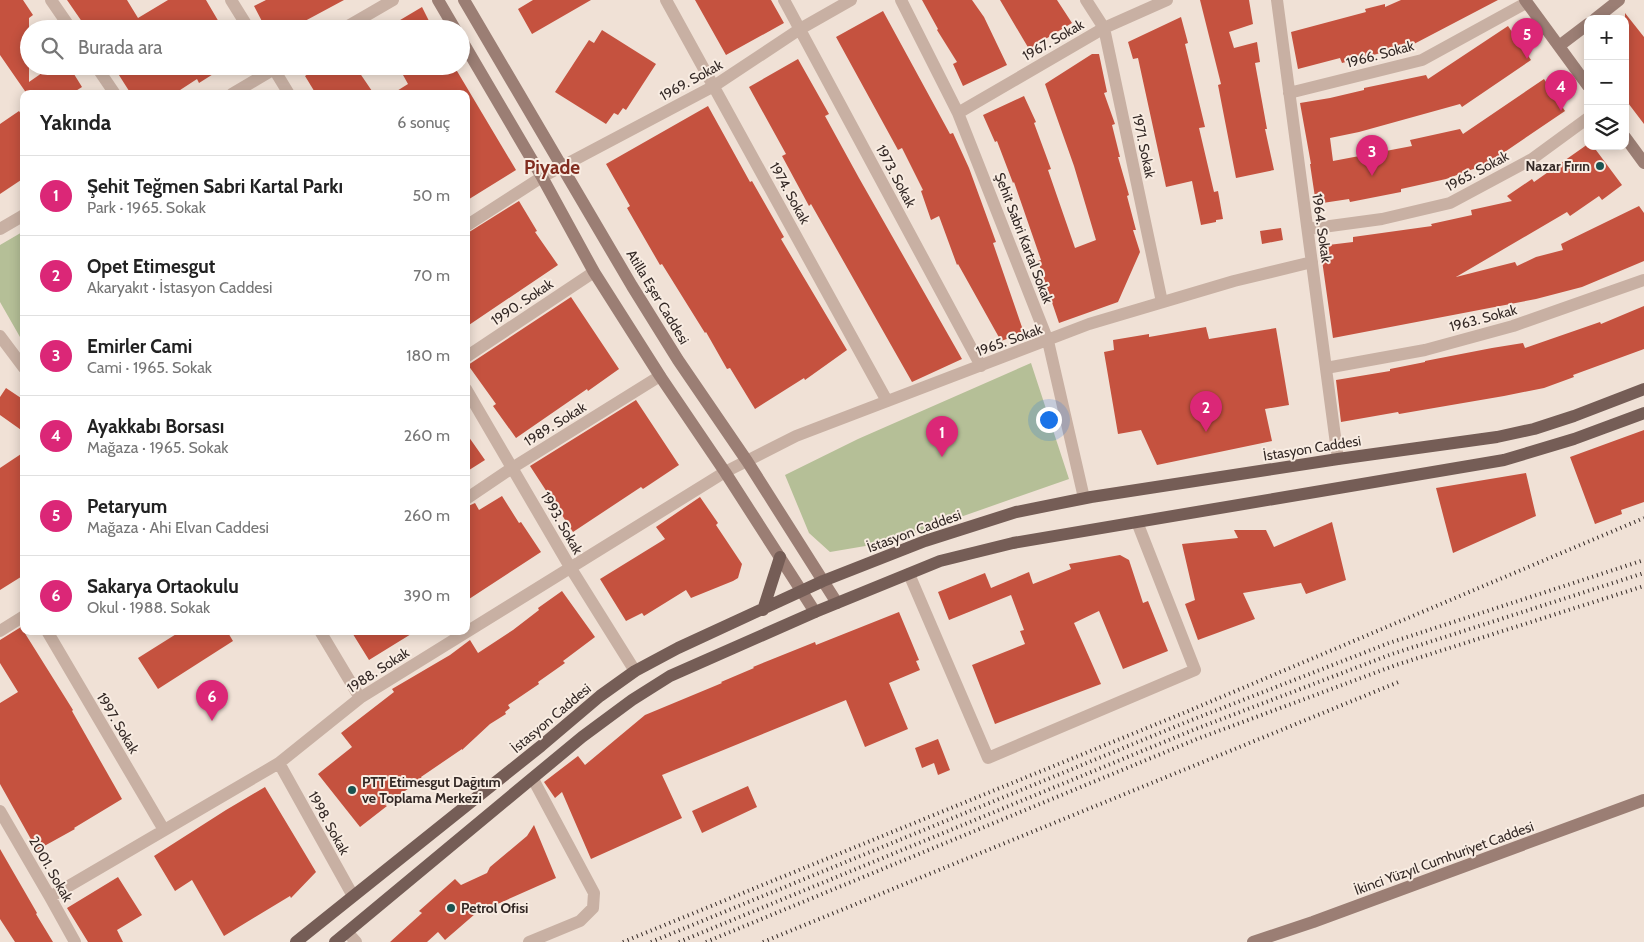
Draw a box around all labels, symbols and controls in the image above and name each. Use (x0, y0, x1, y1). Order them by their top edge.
street label: 1967. Sokak (1019, 15, 1088, 65)
map controls (1584, 15, 1629, 150)
button: + (1584, 15, 1629, 60)
pin: 5 (1511, 18, 1543, 59)
search box (20, 20, 470, 75)
icon: search (38, 34, 66, 62)
text: Burada ara (78, 36, 162, 59)
street label: 1966. Sokak (1344, 36, 1417, 72)
street label: 1969. Sokak (656, 55, 726, 105)
button: − (1584, 60, 1629, 105)
pin: 4 (1545, 70, 1577, 111)
button: layers (1584, 105, 1629, 150)
text: Yakında (40, 110, 111, 135)
street label: 1971. Sokak (1128, 112, 1160, 180)
text: 6 sonuç (397, 113, 450, 132)
pin: 3 (1356, 135, 1388, 176)
street label: 1973. Sokak (872, 142, 920, 211)
street label: 1965. Sokak (1442, 146, 1512, 195)
district label: Piyade (524, 156, 580, 179)
place label: Nazar Fırın (1526, 157, 1590, 175)
street label: 1974. Sokak (766, 159, 815, 228)
marker: Nazar Fırın (1594, 160, 1606, 172)
street label: Şehit Sabri Kartal Sokak (991, 170, 1058, 307)
text: Şehit Teğmen Sabri Kartal Parkı (87, 175, 343, 198)
text: 1 (53, 186, 59, 205)
text: 50 m (413, 186, 450, 205)
street label: 1964. Sokak (1308, 192, 1336, 264)
text: Park · 1965. Sokak (87, 198, 206, 217)
street label: Atilla Eşer Caddesi (623, 246, 693, 348)
text: Opet Etimesgut (87, 255, 215, 278)
text: 2 (52, 266, 60, 285)
text: 70 m (413, 266, 450, 285)
street label: 1990. Sokak (487, 274, 557, 329)
text: Akaryakıt · İstasyon Caddesi (87, 278, 272, 297)
street label: 1963. Sokak (1447, 300, 1519, 336)
street label: 1965. Sokak (973, 319, 1045, 360)
text: Emirler Cami (87, 335, 192, 358)
text: 3 (52, 346, 60, 365)
text: 180 m (406, 346, 450, 365)
text: Cami · 1965. Sokak (87, 358, 212, 377)
pin: 2 (1190, 391, 1222, 432)
street label: 1989. Sokak (521, 397, 590, 450)
your location (1036, 407, 1062, 433)
text: Ayakkabı Borsası (87, 415, 224, 438)
pin: 1 (926, 416, 958, 457)
text: 4 (51, 426, 61, 445)
text: 260 m (404, 426, 450, 445)
street label: İstasyon Caddesi (1262, 431, 1362, 465)
text: Mağaza · 1965. Sokak (87, 438, 229, 457)
street label: 1993. Sokak (537, 489, 587, 558)
text: Petaryum (87, 495, 167, 518)
text: 5 (52, 506, 60, 525)
text: 260 m (404, 506, 450, 525)
street label: İstasyon Caddesi (864, 506, 964, 556)
text: Mağaza · Ahi Elvan Caddesi (87, 518, 269, 537)
text: Sakarya Ortaokulu (87, 575, 239, 598)
text: 6 (52, 586, 61, 605)
text: 390 m (403, 586, 450, 605)
text: Okul · 1988. Sokak (87, 598, 210, 617)
street label: 1988. Sokak (343, 643, 413, 697)
street label: İstasyon Caddesi (507, 679, 595, 757)
pin: 6 (196, 680, 228, 721)
street label: 1997. Sokak (93, 689, 144, 757)
place label: PTT Etimesgut Dağıtım ve Toplama Merkezi (362, 773, 501, 807)
marker: PTT Etimesgut Dağıtım ve Toplama Merkezi (346, 784, 358, 796)
street label: 1998. Sokak (304, 788, 354, 859)
street label: İkinci Yüzyıl Cumhuriyet Caddesi (1352, 817, 1536, 899)
street label: 2001. Sokak (25, 833, 77, 906)
place label: Petrol Ofisi (461, 899, 528, 917)
marker: Petrol Ofisi (445, 902, 457, 914)

